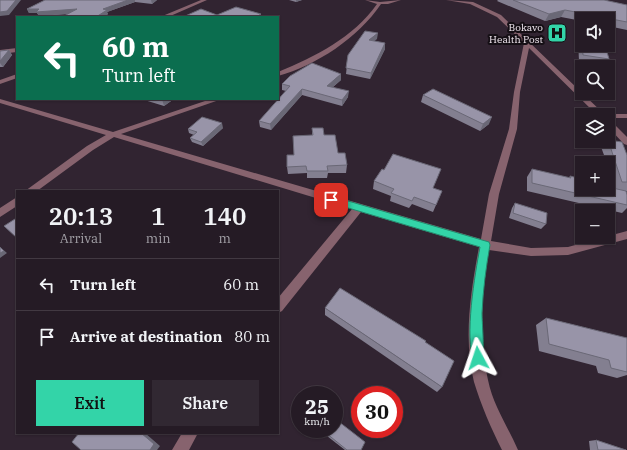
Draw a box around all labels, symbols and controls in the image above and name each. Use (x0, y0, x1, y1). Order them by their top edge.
map controls (575, 12, 615, 244)
button: sound (575, 12, 615, 52)
place label: Bokavo Health Post (489, 21, 543, 46)
hospital icon: Bokavo Health Post (546, 22, 568, 44)
text: 60 m (102, 28, 169, 65)
icon: left (36, 32, 88, 84)
button: search (575, 60, 615, 100)
text: Turn left (102, 64, 176, 87)
button: layers (575, 108, 615, 148)
button: + (575, 156, 615, 196)
pin (314, 183, 348, 217)
icon: arrive (320, 189, 342, 211)
text: 20:13 (49, 200, 113, 232)
text: 1 (151, 200, 165, 232)
text: 140 (203, 200, 246, 232)
button: − (575, 204, 615, 244)
text: Arrival (60, 230, 102, 247)
text: min (146, 230, 171, 247)
text: m (219, 230, 231, 247)
icon: left (36, 274, 58, 296)
text: Turn left (70, 275, 136, 294)
text: 60 m (223, 275, 259, 294)
icon: arrive (36, 326, 58, 348)
text: Arrive at destination (70, 327, 222, 346)
text: 80 m (234, 327, 270, 346)
position arrow (457, 337, 499, 379)
button: Exit (36, 380, 144, 426)
button: Share (152, 380, 259, 426)
speed limit sign: 30 (351, 386, 403, 438)
text: 25 (305, 393, 329, 420)
text: km/h (304, 415, 330, 428)

